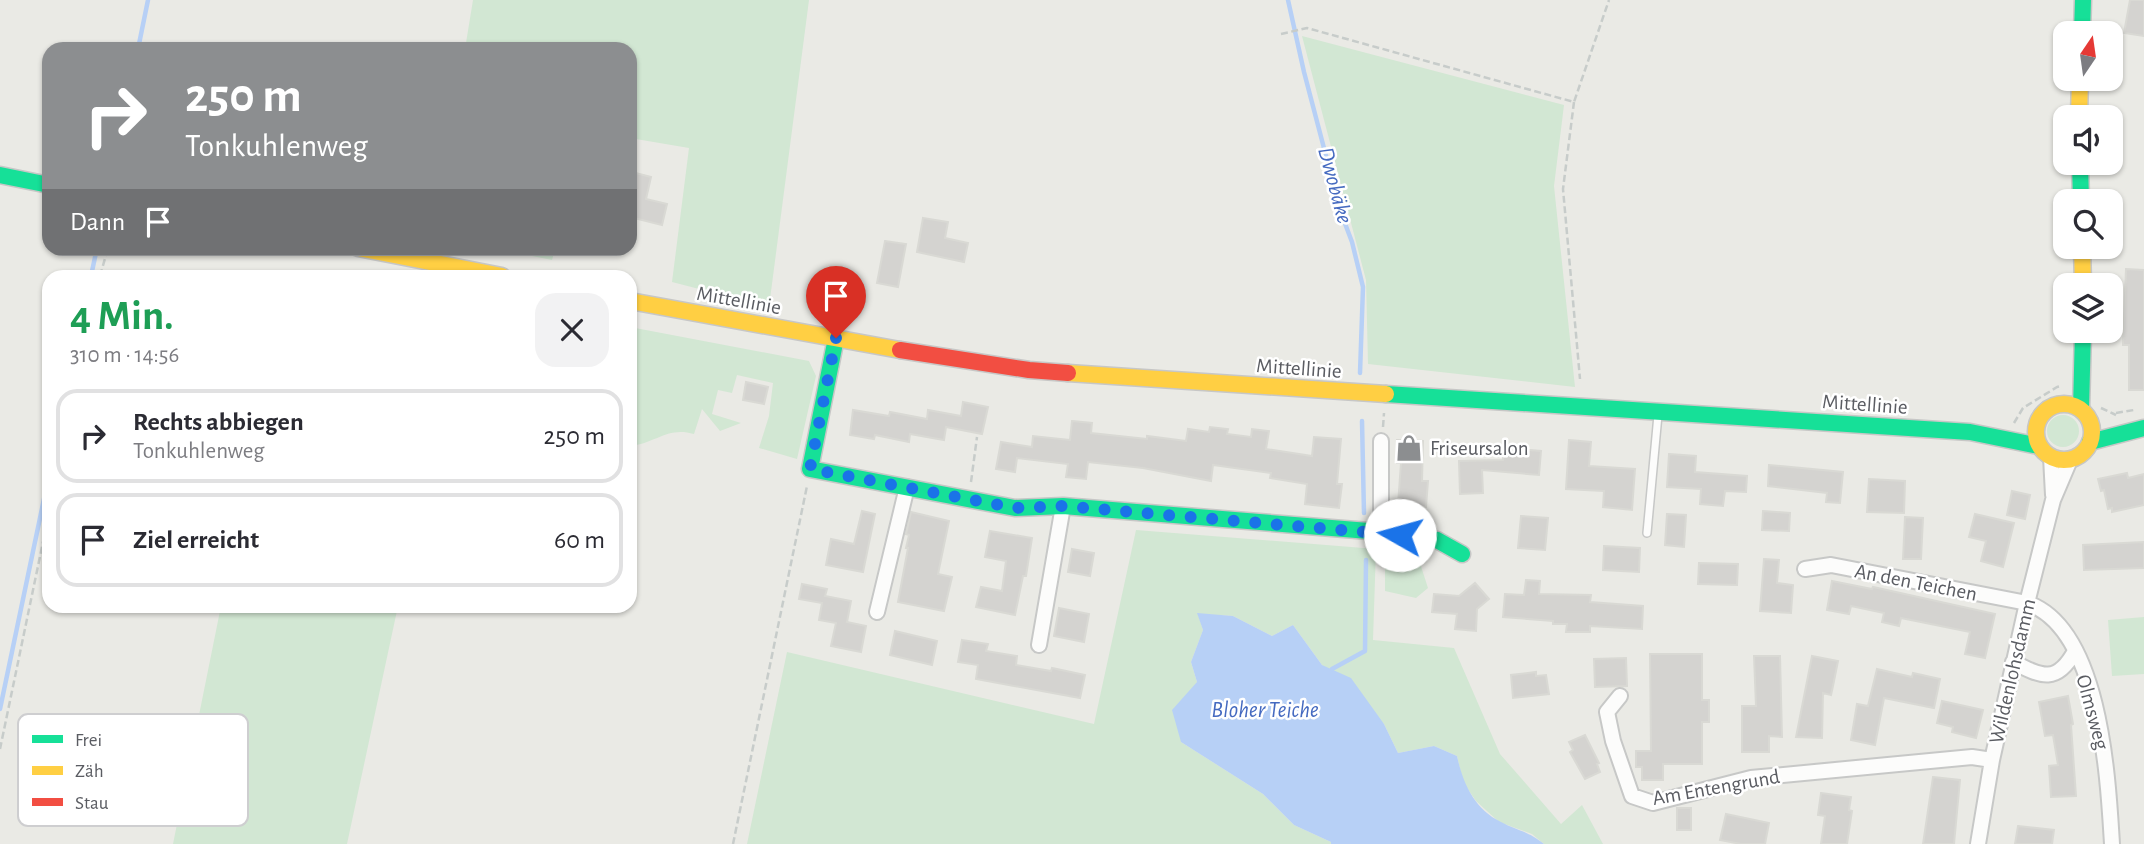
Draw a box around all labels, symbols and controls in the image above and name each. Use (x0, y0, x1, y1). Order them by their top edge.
north arrow (2053, 21, 2123, 91)
map controls (2053, 21, 2123, 343)
icon: right (70, 70, 161, 161)
text: 250 m (185, 72, 302, 121)
button: sound (2053, 105, 2123, 175)
text: Tonkuhlenweg (185, 130, 368, 162)
water label: Dwobäke (1313, 145, 1356, 227)
button: search (2053, 189, 2123, 259)
icon: arrive (139, 203, 177, 241)
text: Dann (70, 209, 125, 235)
pin (806, 266, 866, 338)
button: layers (2053, 273, 2123, 343)
icon: arrive (817, 277, 855, 315)
street label: Mittellinie (695, 283, 783, 318)
button: close (535, 293, 609, 367)
text: 4 Min. (70, 295, 174, 337)
text: 310 m · 14:56 (70, 344, 179, 367)
street label: Mittellinie (1256, 355, 1342, 382)
street label: Mittellinie (1822, 391, 1908, 418)
text: Rechts abbiegen (133, 409, 304, 435)
icon: right (74, 417, 112, 455)
text: 250 m (543, 423, 605, 449)
shop icon: Friseursalon (1394, 433, 1424, 463)
place label: Friseursalon (1430, 438, 1529, 459)
text: Tonkuhlenweg (133, 440, 264, 463)
position arrow (1363, 498, 1437, 572)
icon: arrive (74, 521, 112, 559)
text: Ziel erreicht (133, 527, 259, 553)
text: 60 m (554, 527, 605, 553)
street label: An den Teichen (1853, 560, 1979, 605)
street label: Wildenlohsdamm (1986, 596, 2039, 746)
street label: Olmsweg (2072, 672, 2113, 753)
water label: Bloher Teiche (1211, 699, 1319, 722)
legend (18, 714, 248, 826)
text: Frei (75, 731, 102, 750)
text: Zäh (75, 762, 104, 781)
street label: Am Entengrund (1651, 766, 1782, 809)
text: Stau (75, 794, 109, 813)

